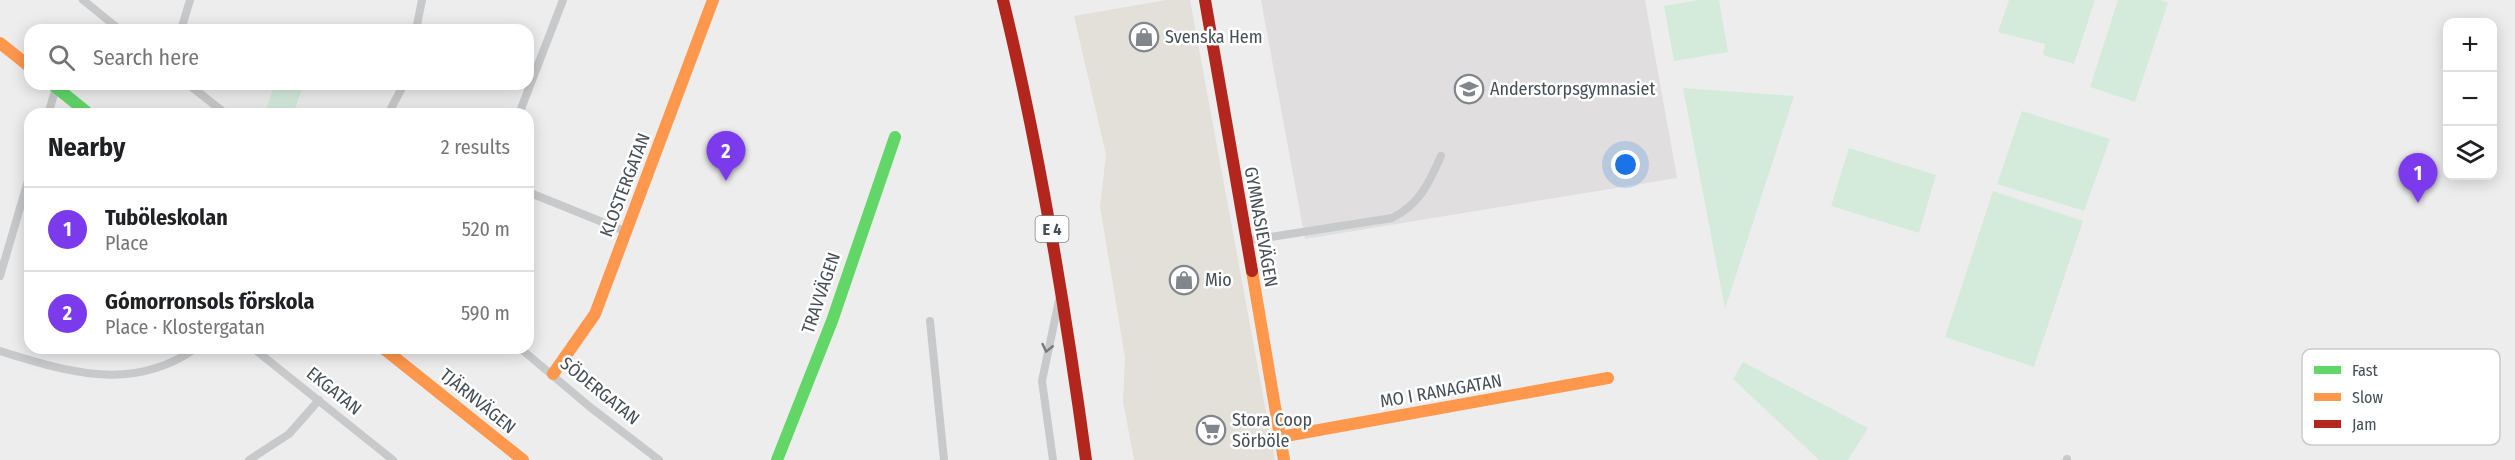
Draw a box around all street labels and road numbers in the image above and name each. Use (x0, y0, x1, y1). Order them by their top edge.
street label: KLOSTERGATAN (595, 130, 655, 240)
street label: GYMNASIEVÄGEN (1240, 165, 1282, 289)
road number: E 4 (1036, 216, 1068, 242)
street label: TRAVVÄGEN (797, 250, 845, 336)
street label: SÖDERGATAN (556, 352, 644, 430)
street label: EKGATAN (302, 362, 366, 420)
street label: TJÄRNVÄGEN (436, 364, 520, 438)
street label: MO I RANAGATAN (1378, 369, 1504, 413)

